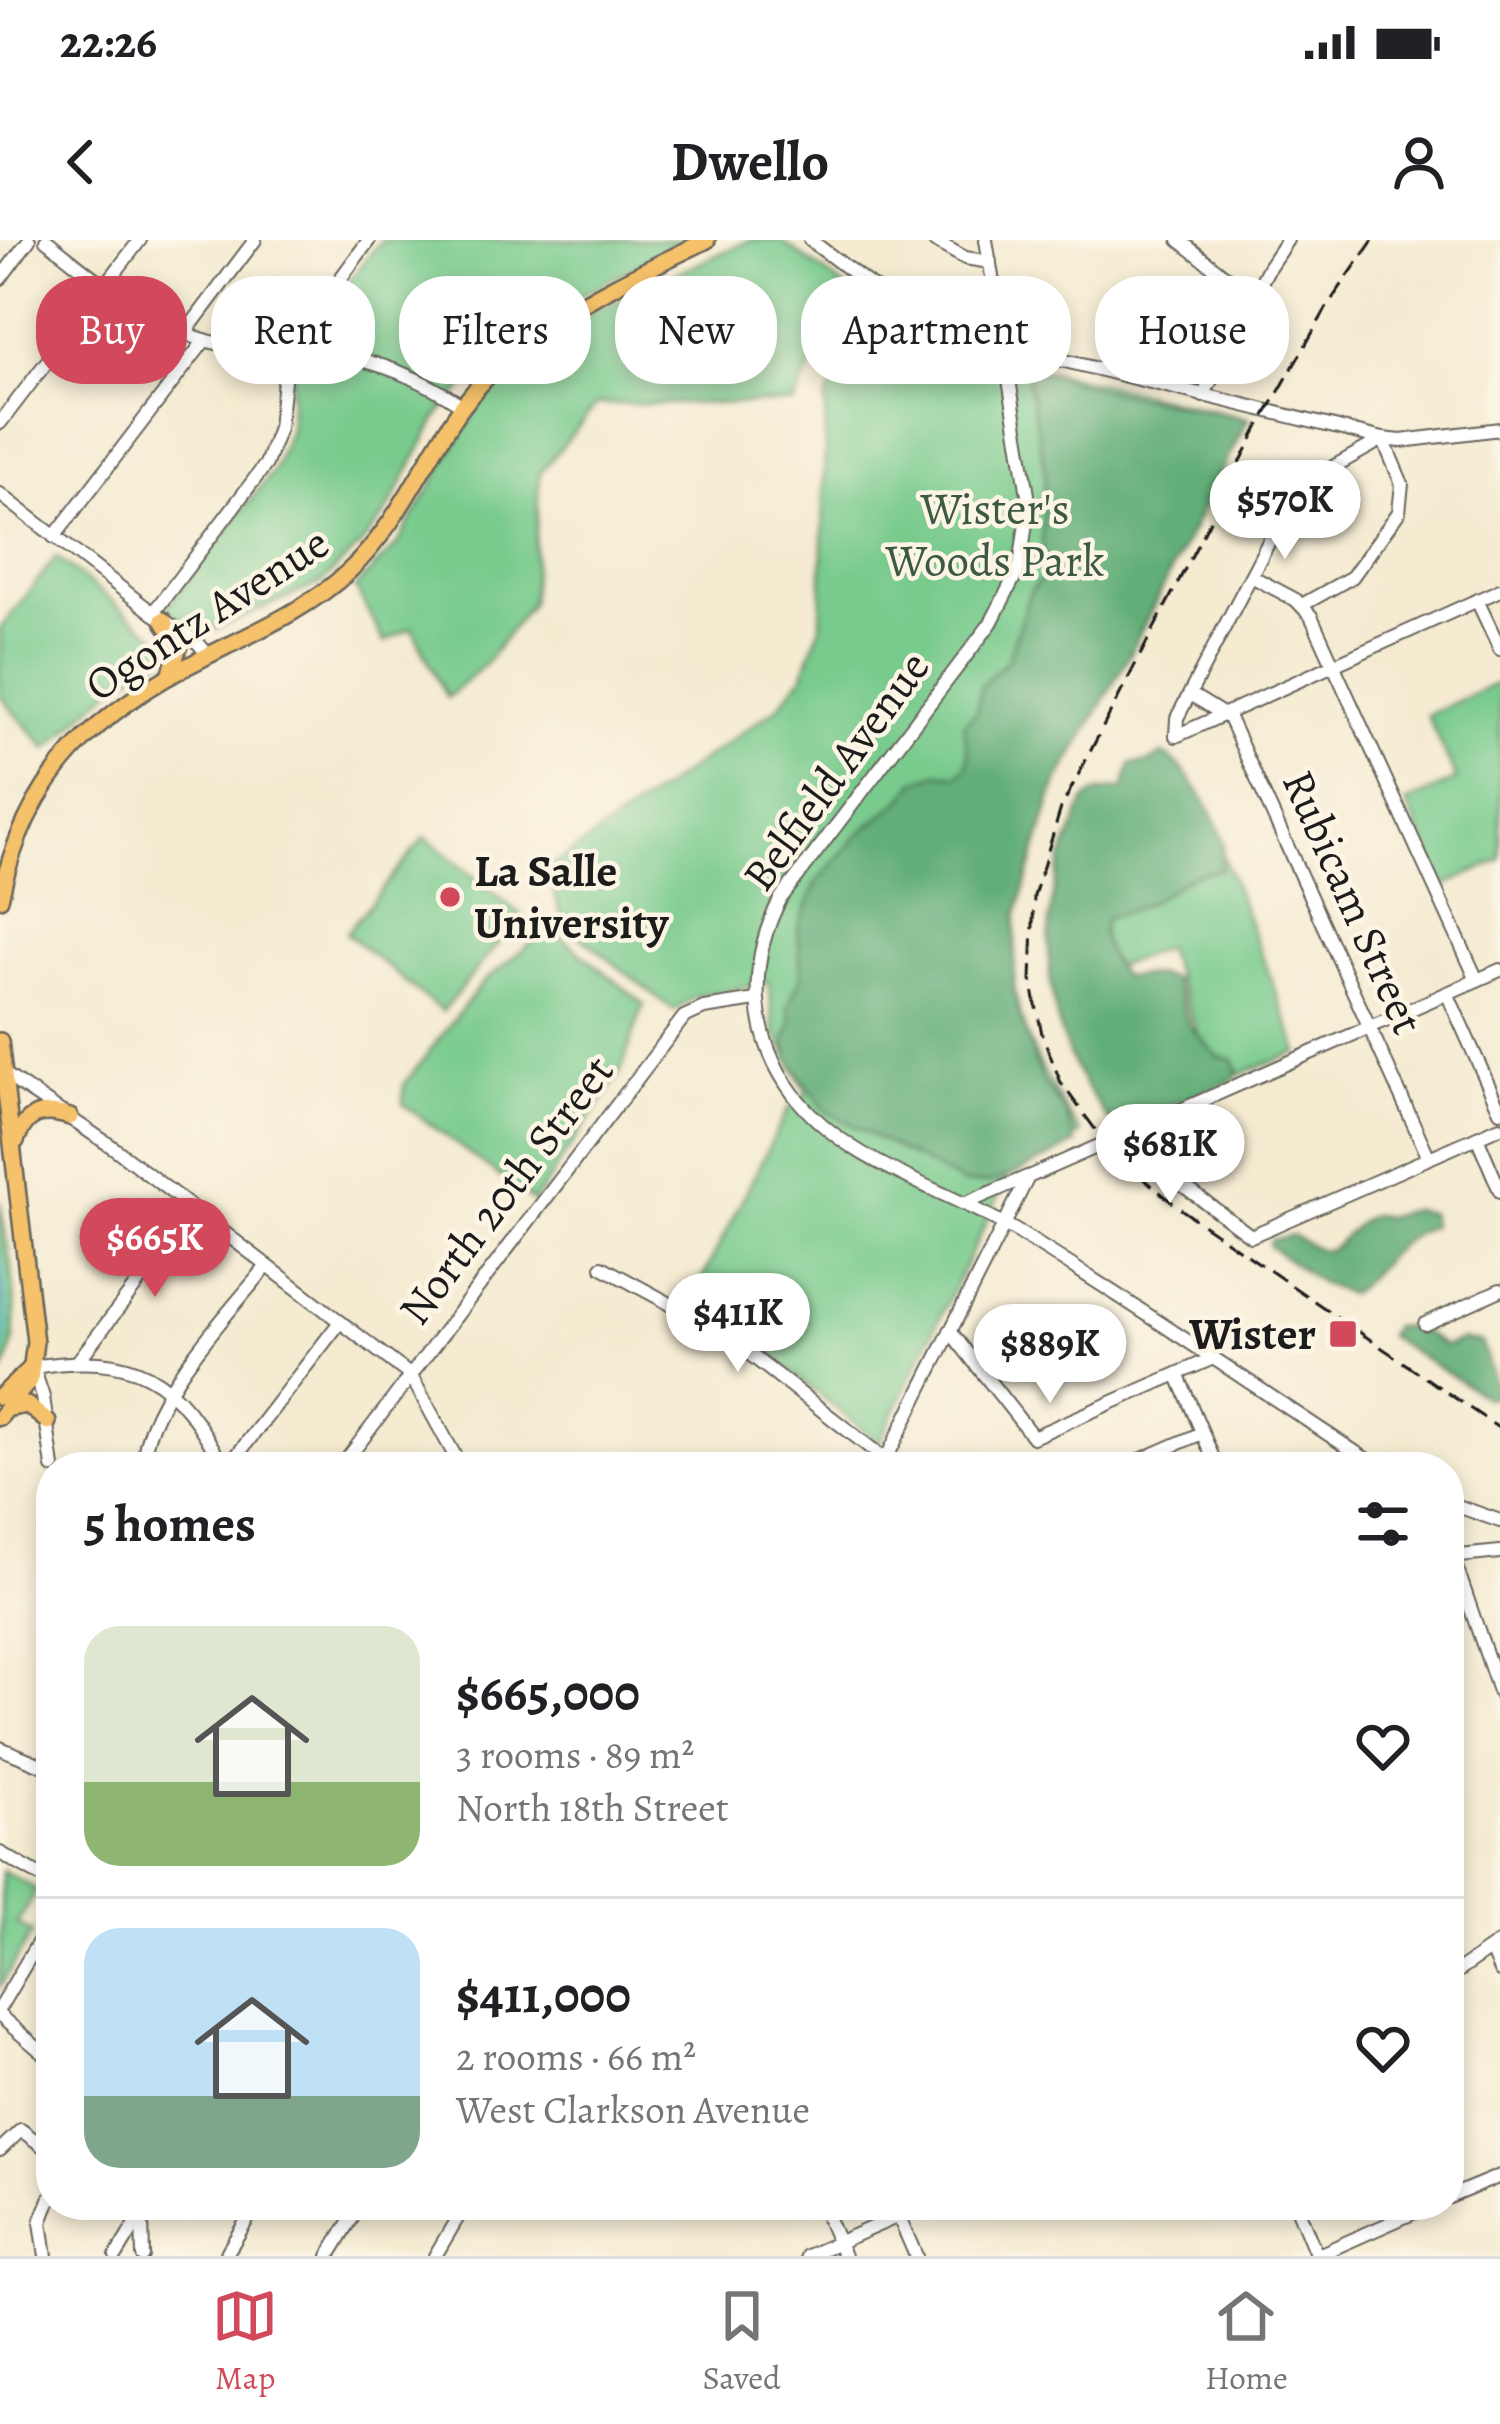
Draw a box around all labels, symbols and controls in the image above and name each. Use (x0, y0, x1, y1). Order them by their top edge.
text: 22:26 (60, 11, 157, 73)
text: Dwello (671, 125, 829, 199)
icon: back (48, 129, 114, 195)
icon: person (1386, 129, 1452, 195)
chip: Buy (36, 276, 187, 384)
chip: Rent (211, 276, 375, 384)
chip: Filters (399, 276, 591, 384)
chip: New (615, 276, 777, 384)
chip: Apartment (801, 276, 1071, 384)
chip: House (1095, 276, 1289, 384)
pin: $570K (1201, 460, 1369, 562)
text: $570K (1237, 472, 1333, 525)
park label: Wister's Woods Park (884, 478, 1105, 592)
street label: Ogontz Avenue (73, 512, 341, 716)
street label: Belfield Avenue (728, 639, 944, 903)
street label: Rubicam Street (1267, 760, 1439, 1044)
place label: La Salle University (474, 840, 669, 954)
marker: La Salle University (437, 884, 463, 910)
street label: North 20th Street (384, 1042, 628, 1338)
pin: $681K (1086, 1104, 1254, 1206)
text: $681K (1123, 1116, 1217, 1169)
pin: $665K (71, 1198, 239, 1300)
text: $665K (107, 1210, 203, 1263)
pin: $411K (654, 1273, 822, 1375)
text: $411K (693, 1285, 783, 1338)
place label: Wister (1188, 1303, 1316, 1365)
pin: $889K (966, 1304, 1134, 1406)
text: $889K (1000, 1316, 1100, 1369)
marker: Wister (1327, 1318, 1359, 1350)
text: 5 homes (84, 1489, 256, 1559)
icon: filters (1350, 1491, 1416, 1557)
text: $665,000 (456, 1658, 640, 1728)
icon: home (180, 1674, 324, 1818)
icon: heart (1350, 1713, 1416, 1779)
text: 3 rooms · 89 m² (456, 1728, 694, 1781)
text: North 18th Street (456, 1781, 729, 1834)
text: $411,000 (456, 1960, 631, 2030)
icon: home (180, 1976, 324, 2120)
icon: heart (1350, 2015, 1416, 2081)
text: 2 rooms · 66 m² (456, 2030, 696, 2083)
text: West Clarkson Avenue (456, 2083, 810, 2136)
tab: Map (212, 2283, 278, 2400)
tab: Saved (702, 2283, 781, 2400)
tab: Home (1205, 2283, 1288, 2400)

